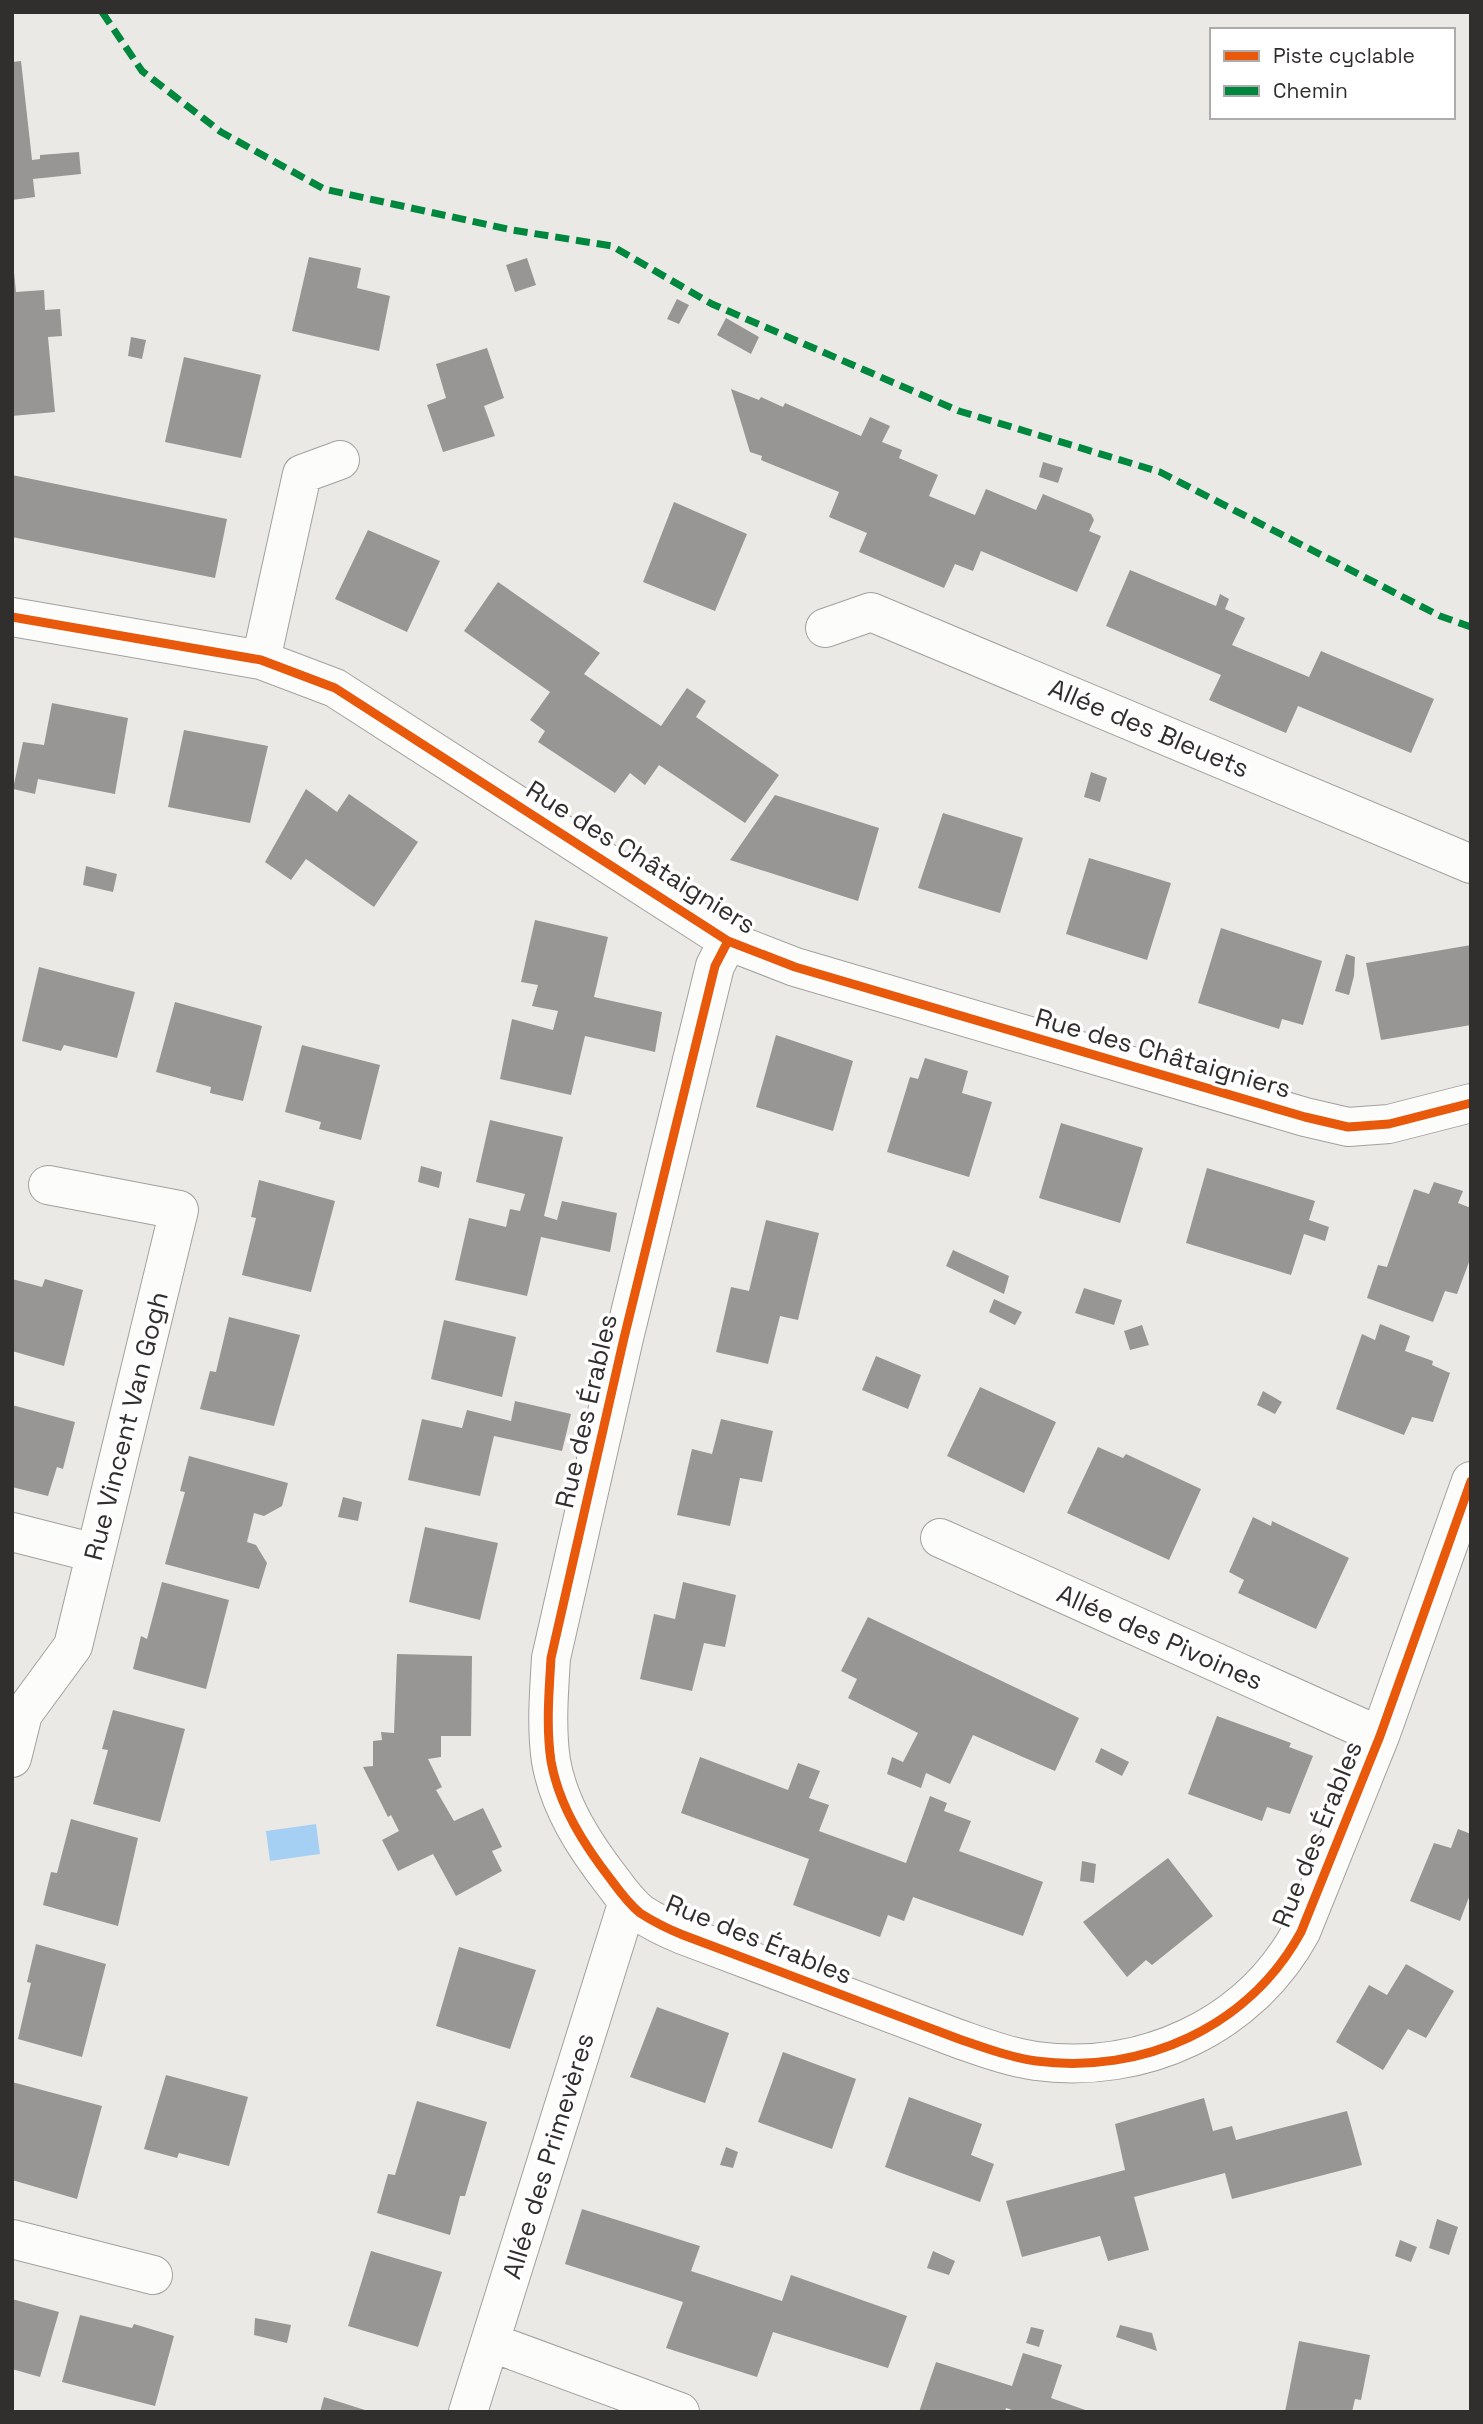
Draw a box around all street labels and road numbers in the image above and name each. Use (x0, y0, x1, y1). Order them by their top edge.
street label: Allée des Bleuets (1044, 670, 1254, 786)
street label: Rue des Châtaigniers (520, 772, 762, 942)
street label: Rue des Châtaigniers (1031, 1000, 1295, 1106)
street label: Rue Vincent Van Gogh (76, 1288, 176, 1564)
street label: Rue des Érables (547, 1311, 625, 1511)
street label: Allée des Pivoines (1052, 1576, 1268, 1698)
street label: Rue des Érables (1264, 1736, 1370, 1932)
street label: Rue des Érables (661, 1886, 857, 1992)
street label: Allée des Primevères (494, 2029, 602, 2283)

